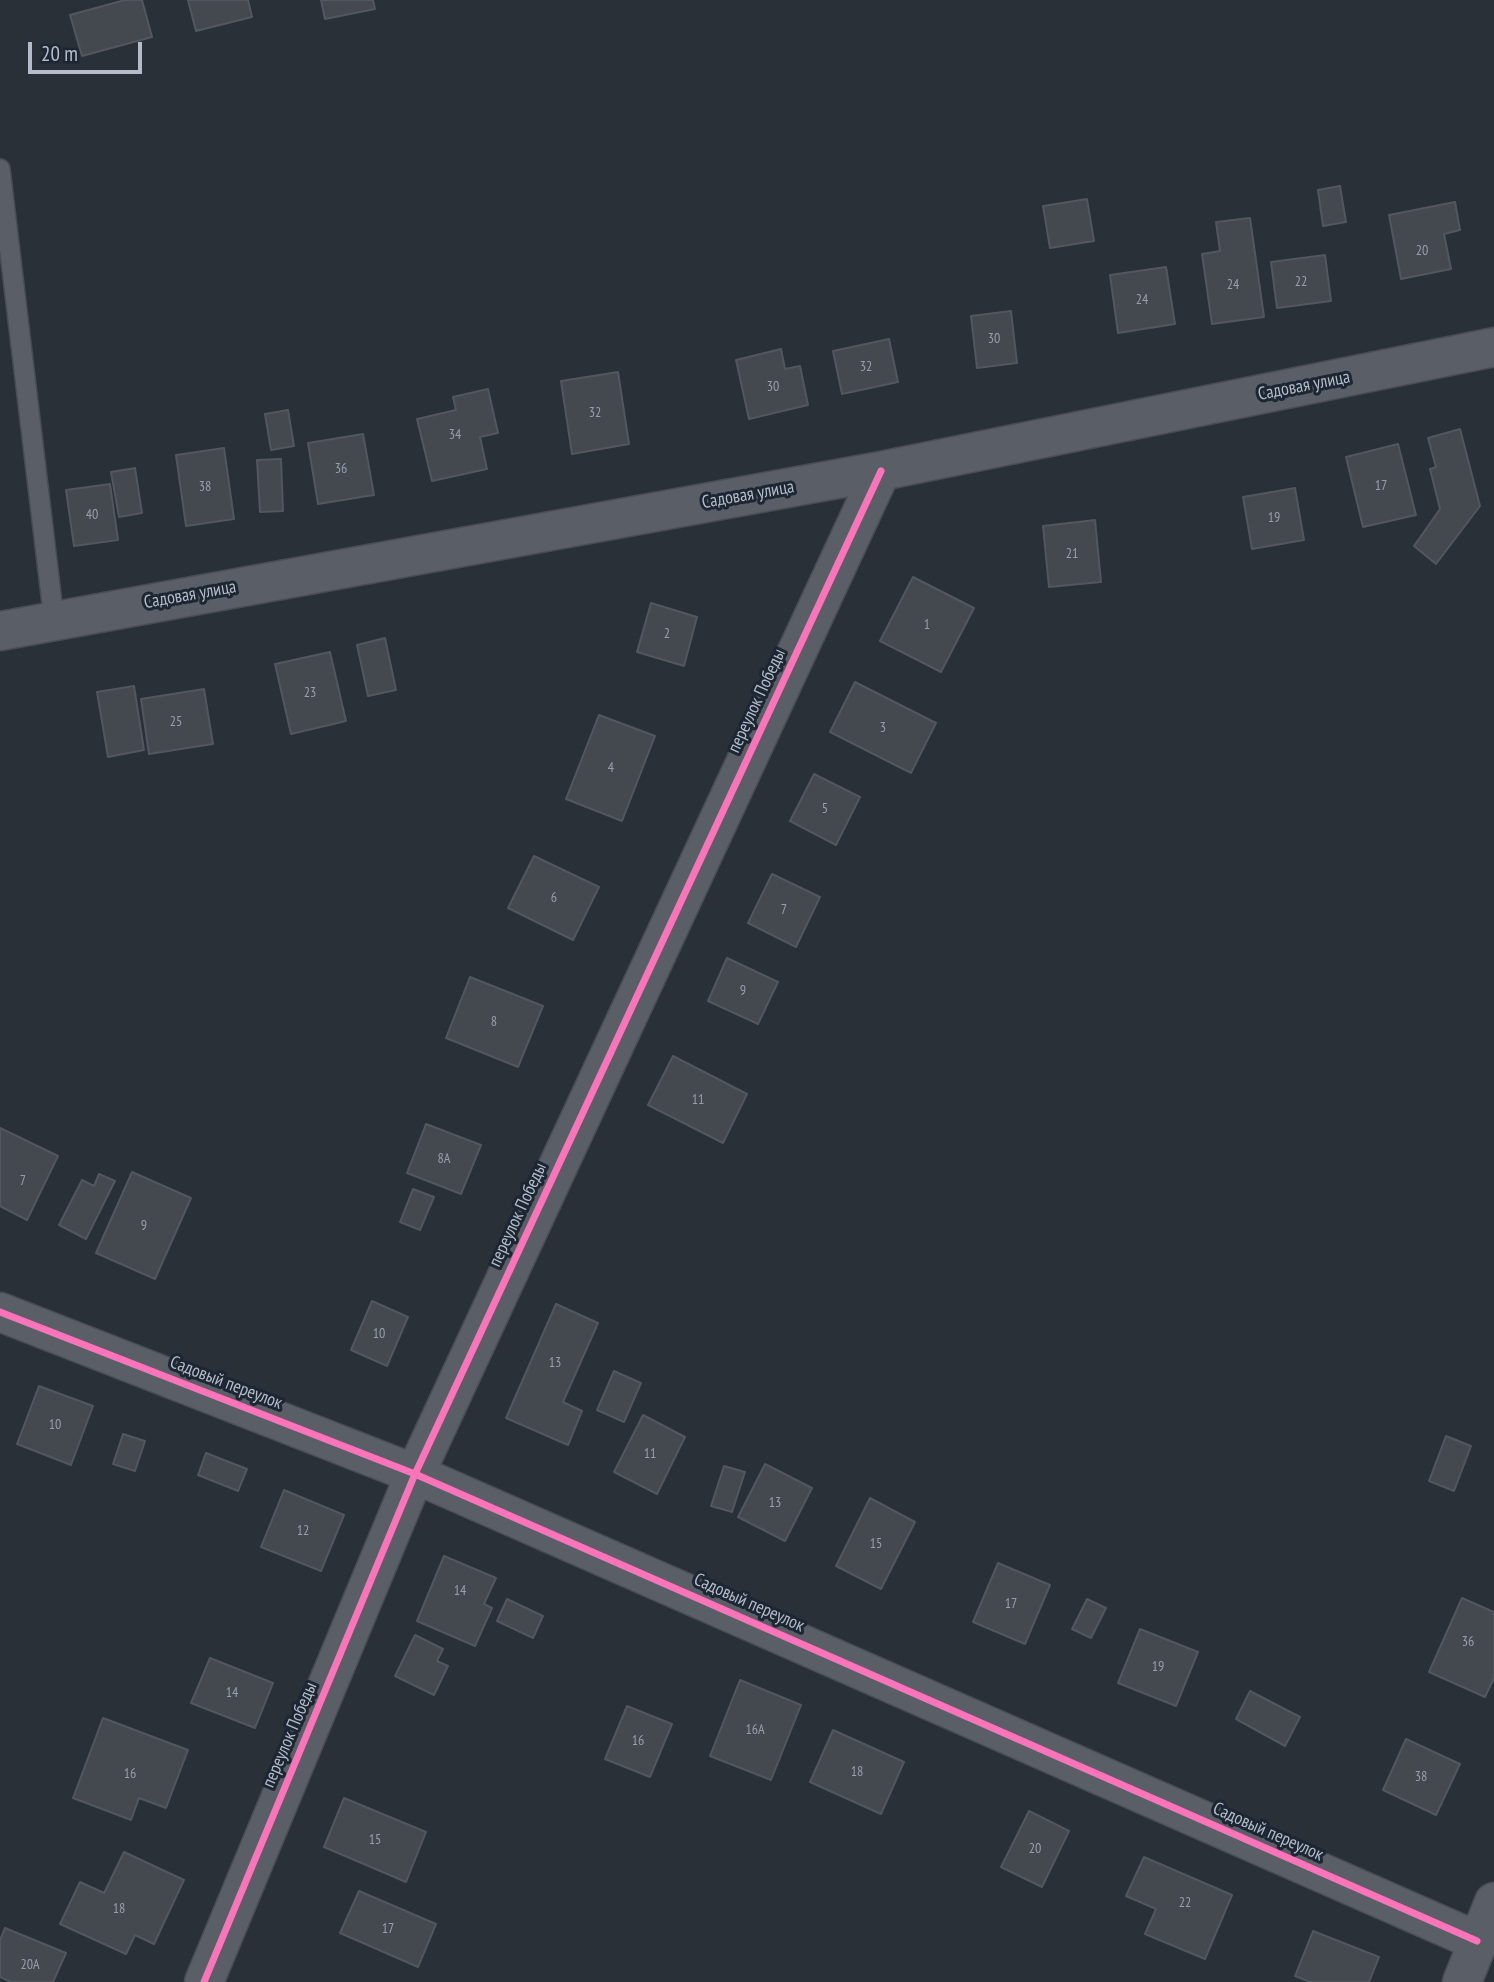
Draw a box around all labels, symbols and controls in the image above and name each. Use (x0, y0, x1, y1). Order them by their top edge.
scale bar (32, 28, 145, 72)
text: 20 m (41, 40, 78, 67)
house number: 20 (1416, 243, 1428, 259)
house number: 22 (1295, 274, 1307, 290)
house number: 24 (1227, 277, 1239, 293)
house number: 24 (1136, 292, 1148, 308)
house number: 30 (988, 331, 1000, 347)
house number: 32 (860, 359, 872, 375)
street label: Садовая улица (1256, 366, 1352, 406)
house number: 30 (767, 379, 779, 395)
house number: 32 (589, 405, 601, 421)
house number: 34 (449, 427, 461, 443)
house number: 36 (335, 461, 347, 477)
street label: Садовая улица (700, 476, 796, 514)
house number: 17 (1375, 478, 1387, 494)
house number: 38 (199, 479, 211, 495)
house number: 40 (86, 507, 98, 523)
house number: 19 (1268, 510, 1280, 526)
house number: 21 (1066, 546, 1078, 562)
street label: Садовая улица (142, 576, 238, 614)
house number: 1 (924, 617, 930, 633)
house number: 2 (664, 626, 670, 642)
street label: переулок Победы (723, 646, 791, 756)
house number: 23 (304, 685, 316, 701)
house number: 25 (170, 714, 182, 730)
house number: 3 (880, 720, 886, 736)
house number: 4 (608, 760, 614, 776)
house number: 5 (822, 801, 828, 817)
house number: 6 (551, 890, 557, 906)
house number: 7 (781, 902, 787, 918)
house number: 9 (740, 983, 746, 999)
house number: 8 (491, 1014, 497, 1030)
house number: 11 (692, 1092, 704, 1108)
house number: 8А (438, 1151, 450, 1167)
street label: переулок Победы (484, 1160, 552, 1270)
house number: 7 (20, 1173, 26, 1189)
house number: 9 (141, 1218, 147, 1234)
house number: 10 (373, 1326, 385, 1342)
street label: Садовый переулок (167, 1352, 285, 1414)
house number: 13 (549, 1355, 561, 1371)
house number: 10 (49, 1417, 61, 1433)
house number: 11 (644, 1446, 656, 1462)
house number: 13 (769, 1495, 781, 1511)
house number: 12 (297, 1523, 309, 1539)
house number: 15 (870, 1536, 882, 1552)
street label: Садовый переулок (690, 1569, 808, 1637)
house number: 14 (454, 1583, 466, 1599)
house number: 17 (1005, 1596, 1017, 1612)
house number: 36 (1462, 1634, 1474, 1650)
house number: 19 (1152, 1659, 1164, 1675)
street label: переулок Победы (258, 1679, 322, 1791)
house number: 14 (226, 1685, 238, 1701)
house number: 16А (745, 1722, 765, 1738)
house number: 16 (632, 1733, 644, 1749)
house number: 18 (851, 1764, 863, 1780)
house number: 16 (124, 1766, 136, 1782)
house number: 38 (1415, 1769, 1427, 1785)
street label: Садовый переулок (1209, 1798, 1327, 1866)
house number: 15 (369, 1832, 381, 1848)
house number: 20 (1029, 1841, 1041, 1857)
house number: 22 (1179, 1895, 1191, 1911)
house number: 18 (113, 1901, 125, 1917)
house number: 17 (382, 1921, 394, 1937)
house number: 20А (20, 1957, 40, 1973)

